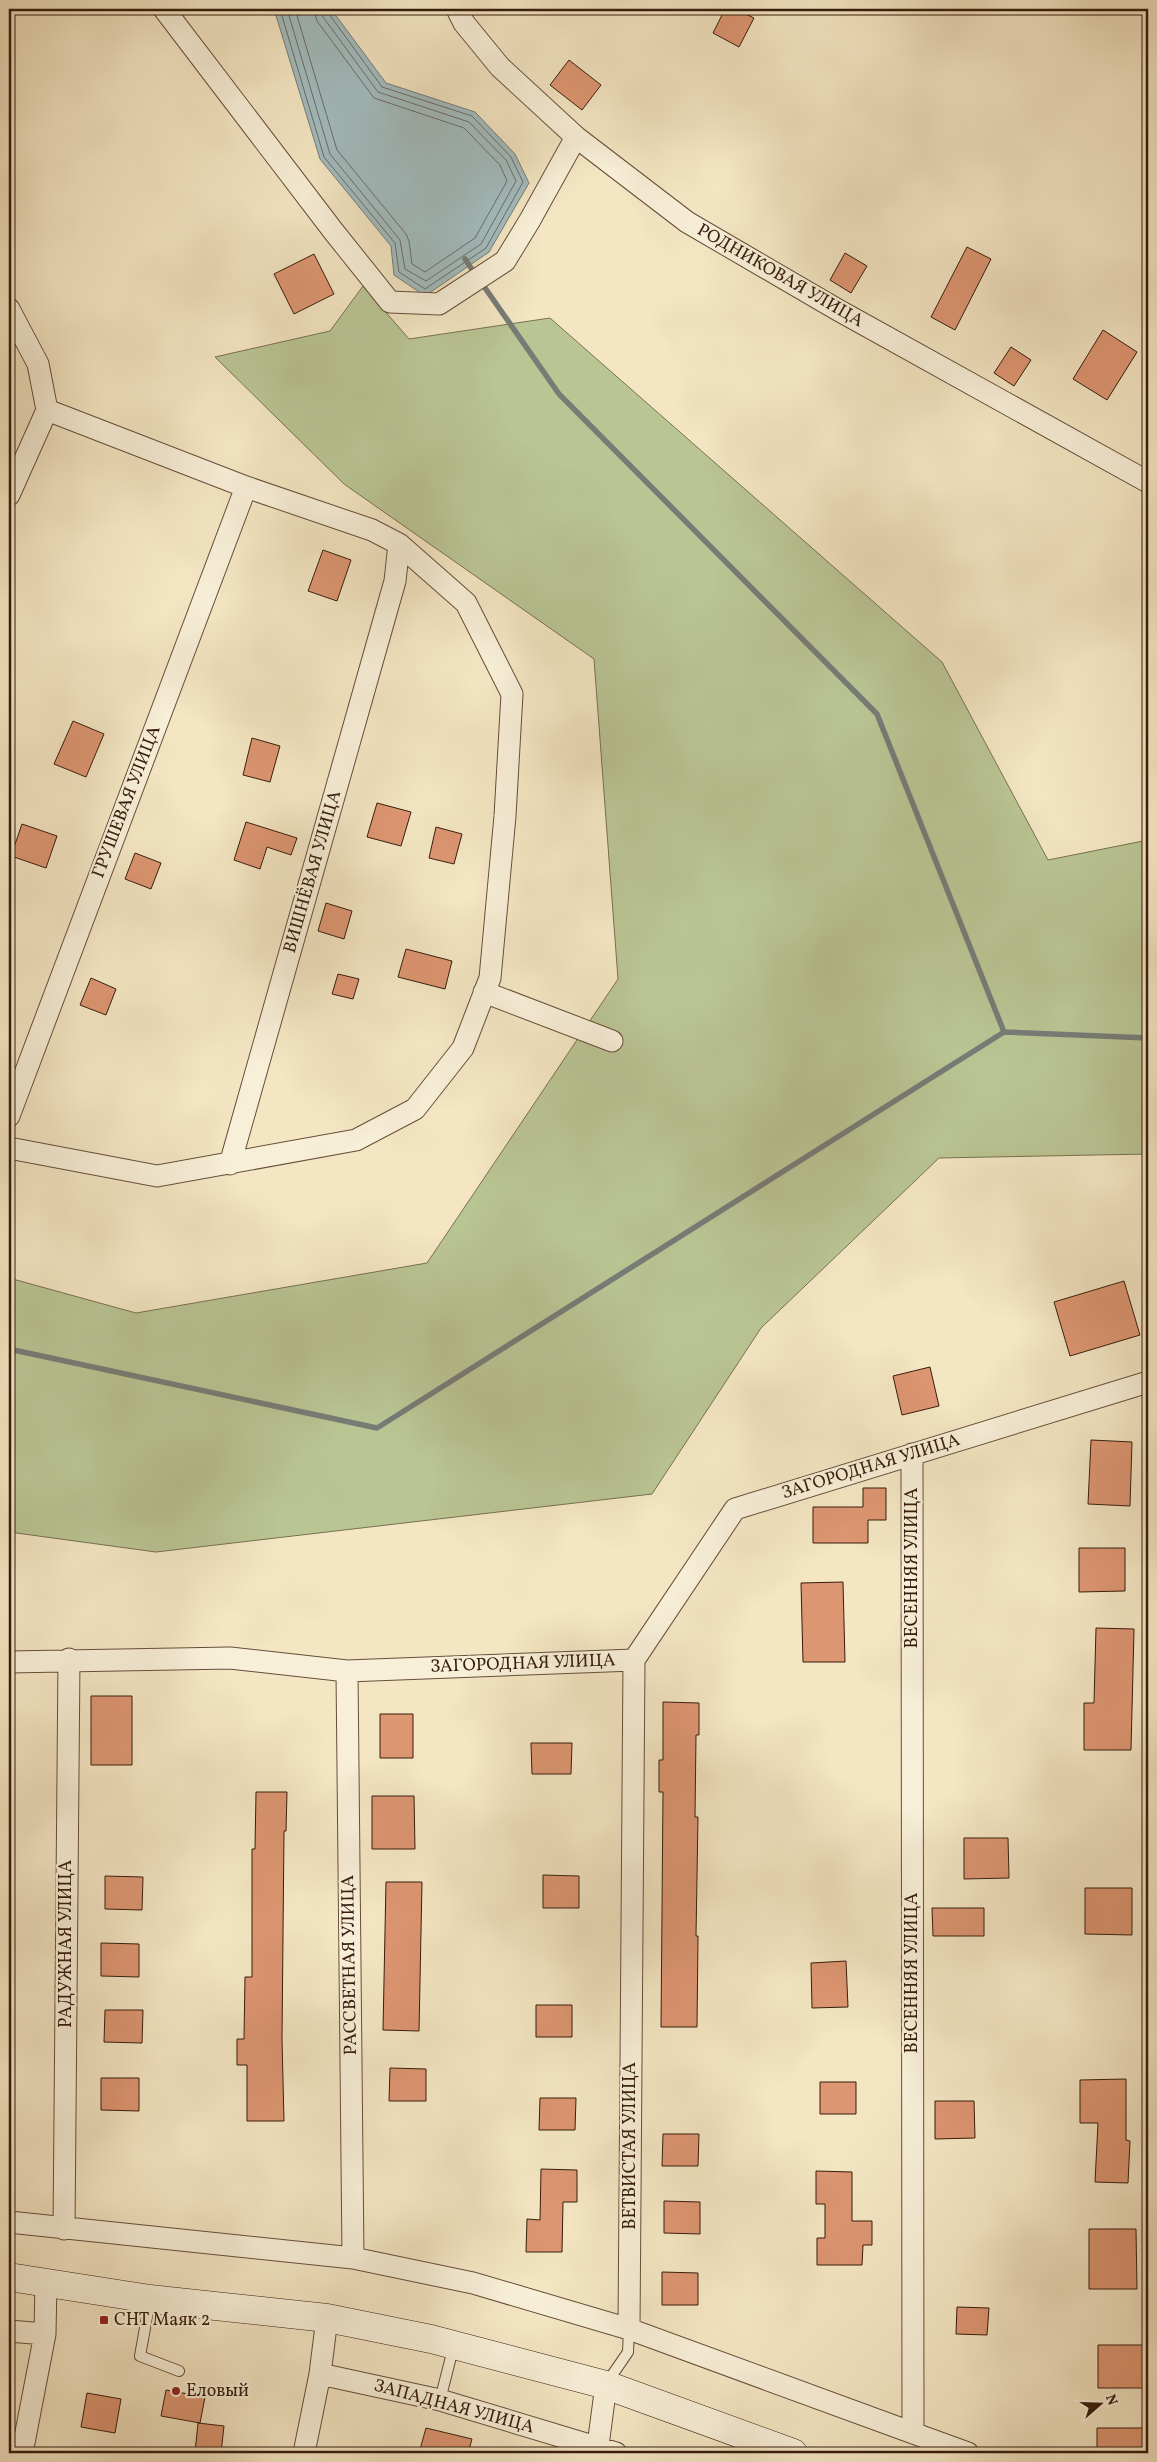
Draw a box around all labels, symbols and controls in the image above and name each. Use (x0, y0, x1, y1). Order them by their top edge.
street label: РОДНИКОВАЯ УЛИЦА (692, 218, 868, 334)
street label: ГРУШЕВАЯ УЛИЦА (86, 722, 168, 882)
street label: ВИШНЁВАЯ УЛИЦА (278, 787, 348, 956)
street label: ЗАГОРОДНАЯ УЛИЦА (779, 1428, 964, 1506)
street label: ВЕСЕННЯЯ УЛИЦА (900, 1487, 925, 1648)
street label: ЗАГОРОДНАЯ УЛИЦА (430, 1648, 616, 1680)
street label: РАДУЖНАЯ УЛИЦА (54, 1860, 79, 2028)
street label: РАССВЕТНАЯ УЛИЦА (336, 1874, 364, 2055)
street label: ВЕСЕННЯЯ УЛИЦА (900, 1892, 925, 2053)
street label: ВЕТВИСТАЯ УЛИЦА (618, 2062, 643, 2230)
place label: СНТ Маяк 2 (114, 2308, 210, 2333)
marker: СНТ Маяк 2 (98, 2314, 110, 2326)
street label: ЗАПАДНАЯ УЛИЦА (371, 2374, 537, 2441)
place label: Еловый (186, 2379, 249, 2404)
north arrow (1074, 2380, 1124, 2430)
marker: Еловый (170, 2385, 182, 2397)
text: N (1100, 2392, 1121, 2408)

